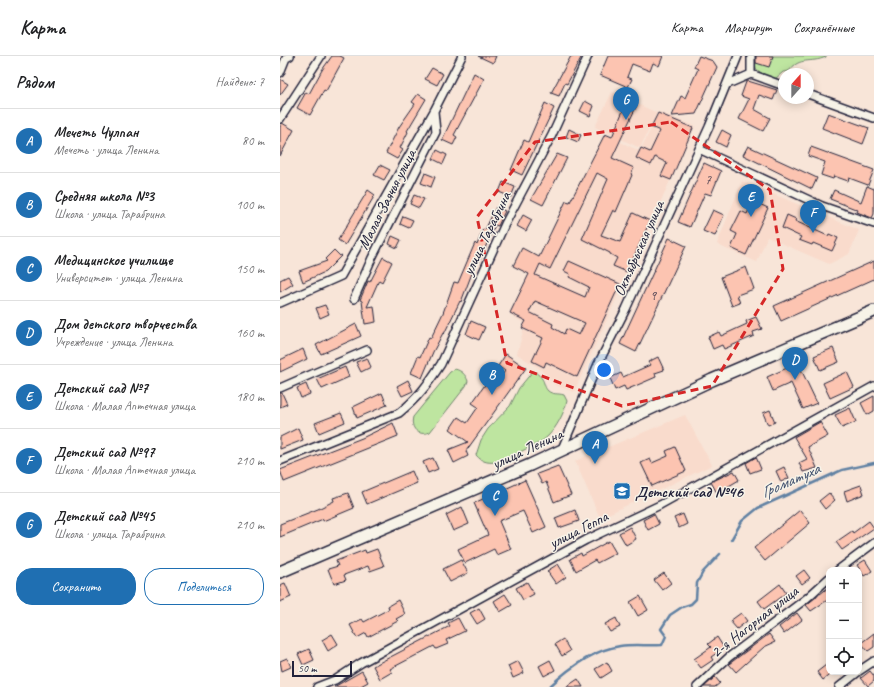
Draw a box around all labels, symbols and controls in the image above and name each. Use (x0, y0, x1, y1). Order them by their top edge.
text: Карта (20, 16, 65, 40)
text: Карта (671, 19, 703, 36)
text: Маршрут (725, 19, 771, 36)
text: Сохранённые (793, 19, 854, 36)
north arrow (778, 68, 814, 104)
text: Рядом (16, 72, 54, 93)
text: Найдено: 7 (216, 74, 264, 90)
pin: G (613, 87, 639, 120)
text: Мечеть Чулпан (54, 123, 139, 142)
text: A (26, 133, 32, 149)
text: 80 m (242, 133, 264, 149)
text: Мечеть · улица Ленина (54, 142, 159, 158)
street label: Малая Заячья улица (353, 145, 421, 253)
house number: 7 (705, 171, 712, 188)
pin: E (738, 184, 764, 217)
text: Средняя школа №3 (54, 187, 154, 206)
street label: улица Тарабрина (458, 188, 516, 279)
street label: Октябрьская улица (609, 196, 669, 299)
text: B (26, 197, 32, 213)
text: 100 m (236, 197, 264, 213)
pin: F (800, 200, 826, 233)
text: Школа · улица Тарабрина (54, 206, 165, 222)
text: Медицинское училище (54, 251, 173, 270)
text: C (26, 261, 32, 277)
text: 150 m (236, 261, 264, 277)
text: Университет · улица Ленина (54, 270, 182, 286)
house number: 9 (650, 287, 658, 304)
text: Дом детского творчества (54, 315, 196, 334)
text: D (25, 325, 33, 341)
text: 160 m (236, 325, 264, 341)
text: Учреждение · улица Ленина (54, 334, 173, 350)
pin: D (782, 347, 808, 380)
your location (594, 360, 614, 380)
pin: B (479, 362, 505, 395)
text: Детский сад №7 (54, 379, 148, 398)
text: E (26, 389, 32, 405)
text: 180 m (236, 389, 264, 405)
text: Школа · Малая Аптечная улица (54, 398, 195, 414)
street label: улица Ленина (488, 423, 567, 474)
pin: A (582, 431, 608, 464)
text: Детский сад №97 (54, 443, 154, 462)
text: F (26, 453, 32, 469)
text: 210 m (236, 453, 264, 469)
water label: Громатуха (758, 458, 824, 503)
text: Школа · Малая Аптечная улица (54, 462, 195, 478)
school or university icon: Детский сад №46 (612, 481, 632, 501)
place label: Детский сад №46 (635, 482, 744, 502)
pin: C (482, 483, 508, 516)
street label: улица Геппа (545, 506, 613, 554)
text: Детский сад №45 (54, 507, 154, 526)
text: G (26, 517, 32, 533)
text: 210 m (236, 517, 264, 533)
text: Школа · улица Тарабрина (54, 526, 165, 542)
map controls (826, 567, 862, 675)
button: + (826, 567, 862, 603)
button: Сохранить (16, 568, 136, 605)
button: Поделиться (144, 568, 264, 605)
street label: 2-я Нагорная улица (707, 580, 804, 662)
button: − (826, 603, 862, 639)
button: locate (826, 639, 862, 675)
scale bar (292, 659, 352, 678)
text: 50 m (298, 661, 317, 675)

